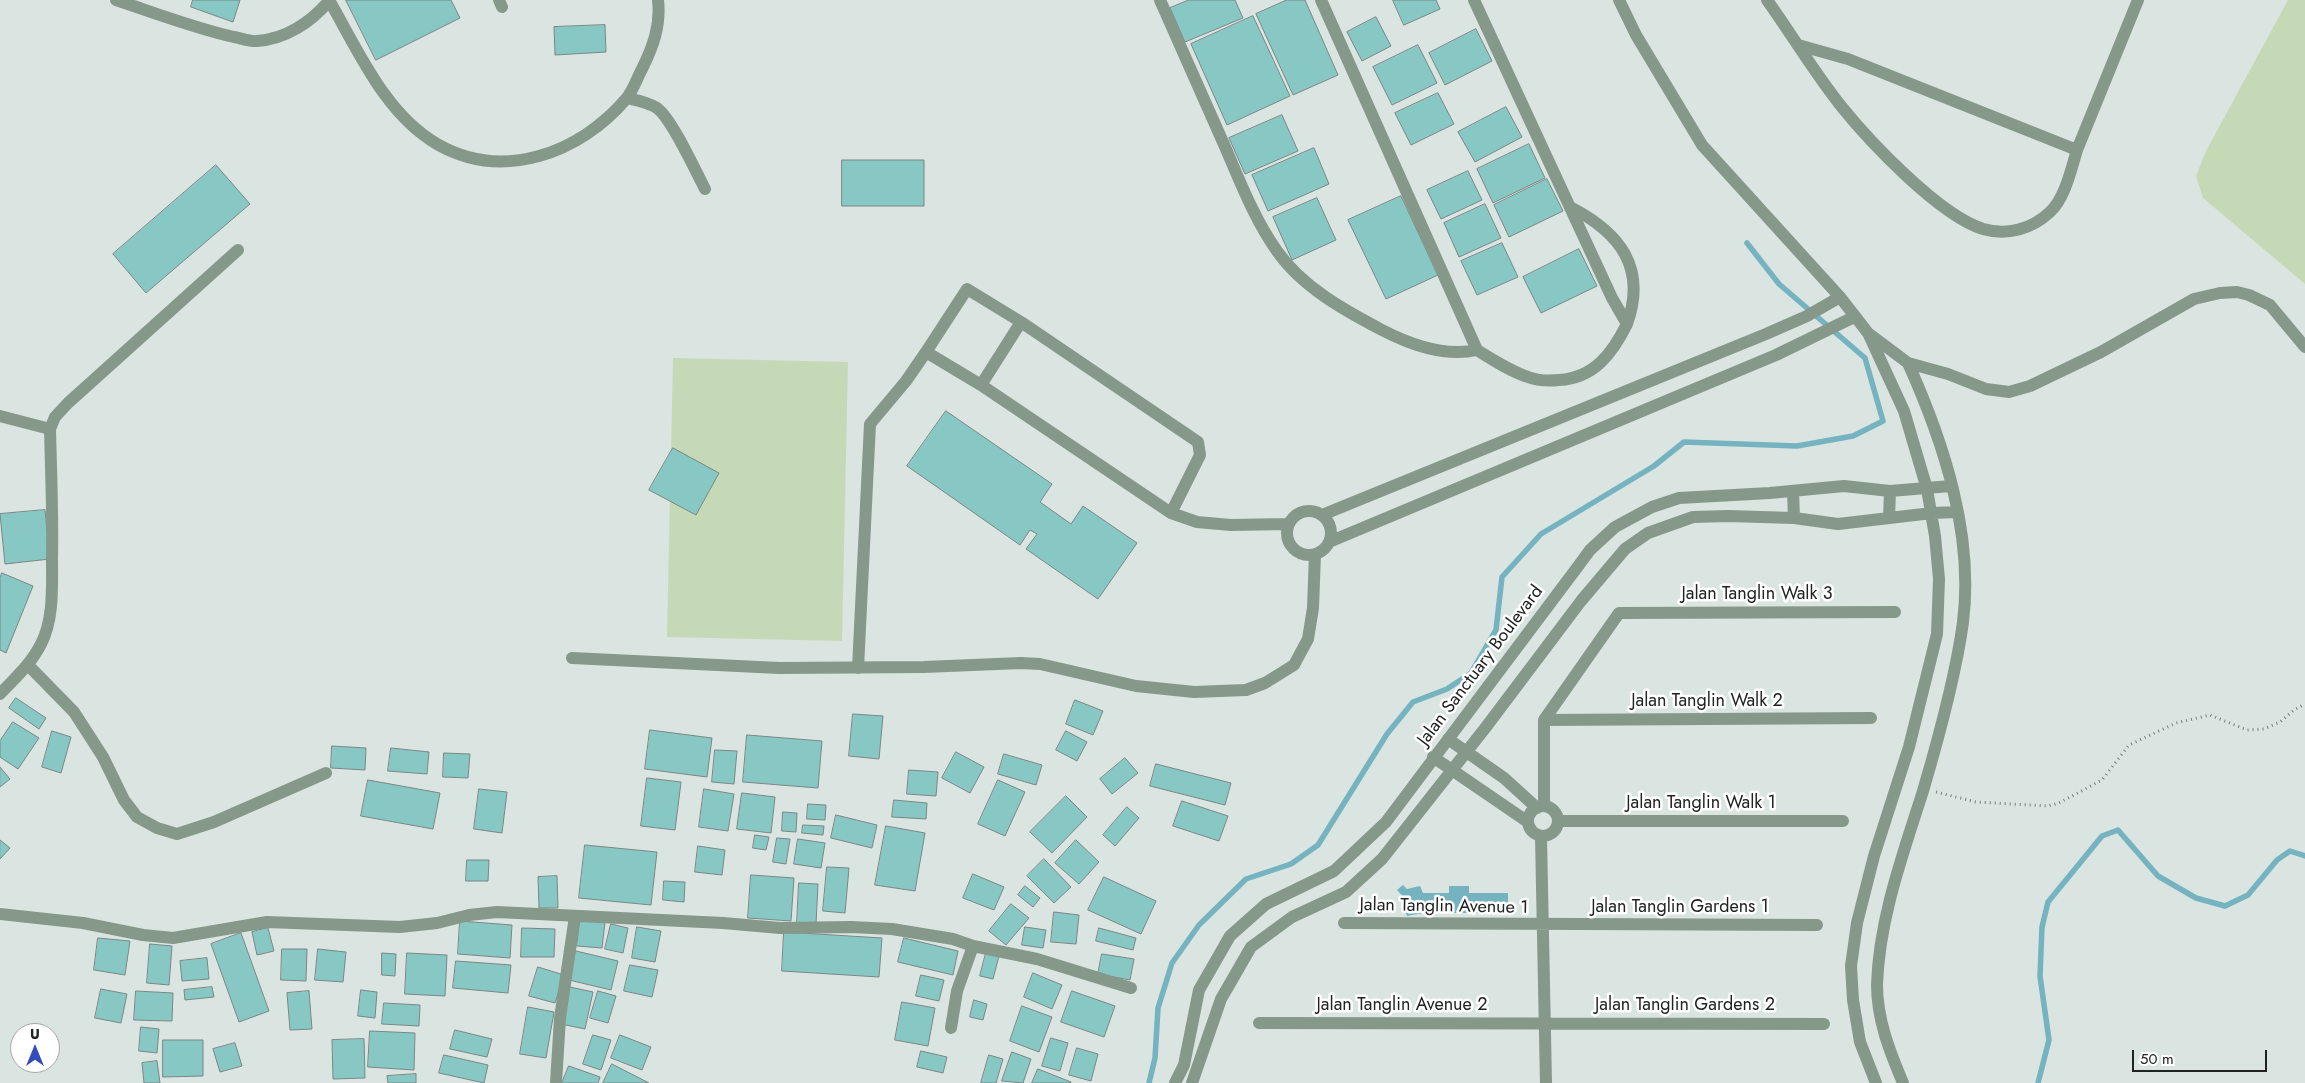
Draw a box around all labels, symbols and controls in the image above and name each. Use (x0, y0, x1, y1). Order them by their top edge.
street label: Jalan Sanctuary Boulevard (1414, 582, 1548, 750)
street label: Jalan Tanglin Walk 3 (1681, 584, 1833, 606)
street label: Jalan Tanglin Walk 2 (1631, 691, 1783, 713)
street label: Jalan Tanglin Walk 1 (1626, 793, 1776, 815)
street label: Jalan Tanglin Avenue 1 (1359, 895, 1529, 919)
street label: Jalan Tanglin Gardens 1 (1591, 897, 1769, 919)
street label: Jalan Tanglin Avenue 2 (1317, 995, 1487, 1017)
street label: Jalan Tanglin Gardens 2 (1595, 995, 1775, 1017)
north arrow (10, 1023, 60, 1073)
text: U (30, 1024, 40, 1044)
scale bar (2135, 1040, 2270, 1072)
text: 50 m (2140, 1048, 2174, 1070)

